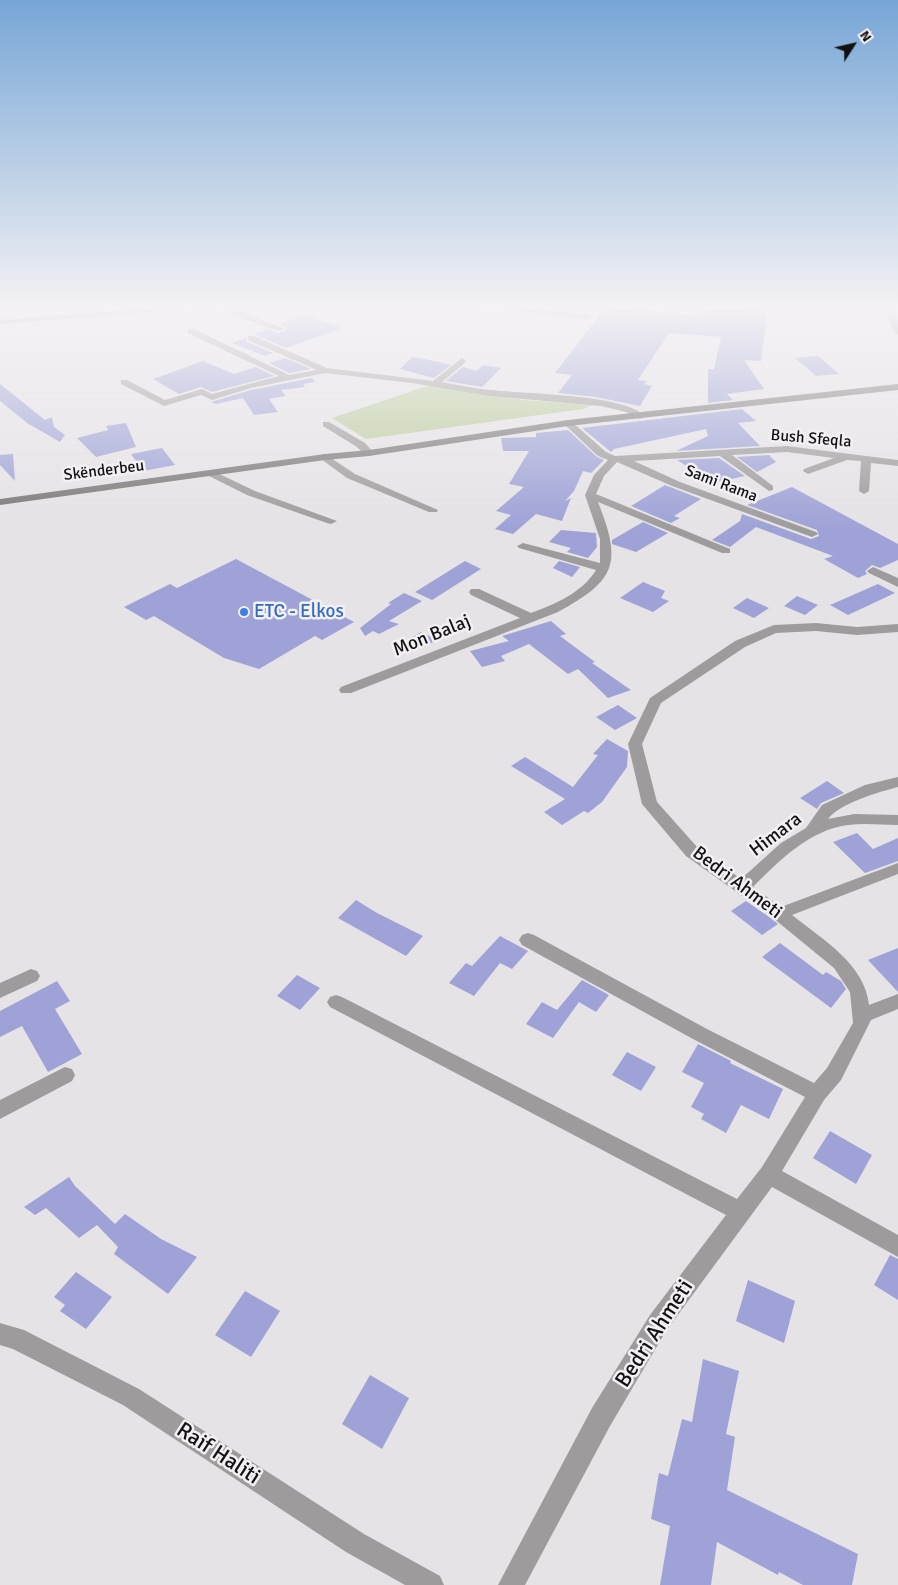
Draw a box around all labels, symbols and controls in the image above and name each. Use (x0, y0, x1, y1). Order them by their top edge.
north arrow (828, 20, 878, 70)
text: N (856, 27, 875, 45)
street label: Bush Sfeqla (770, 426, 852, 452)
street label: Skënderbeu (63, 457, 145, 485)
street label: Sami Rama (682, 461, 760, 507)
place label: ETC - Elkos (254, 601, 344, 623)
marker: ETC - Elkos (238, 606, 250, 618)
street label: Mon Balaj (390, 610, 474, 662)
street label: Himara (745, 808, 807, 862)
street label: Bedri Ahmeti (688, 842, 786, 924)
street label: Bedri Ahmeti (610, 1275, 700, 1393)
street label: Raif Haliti (171, 1417, 265, 1491)

